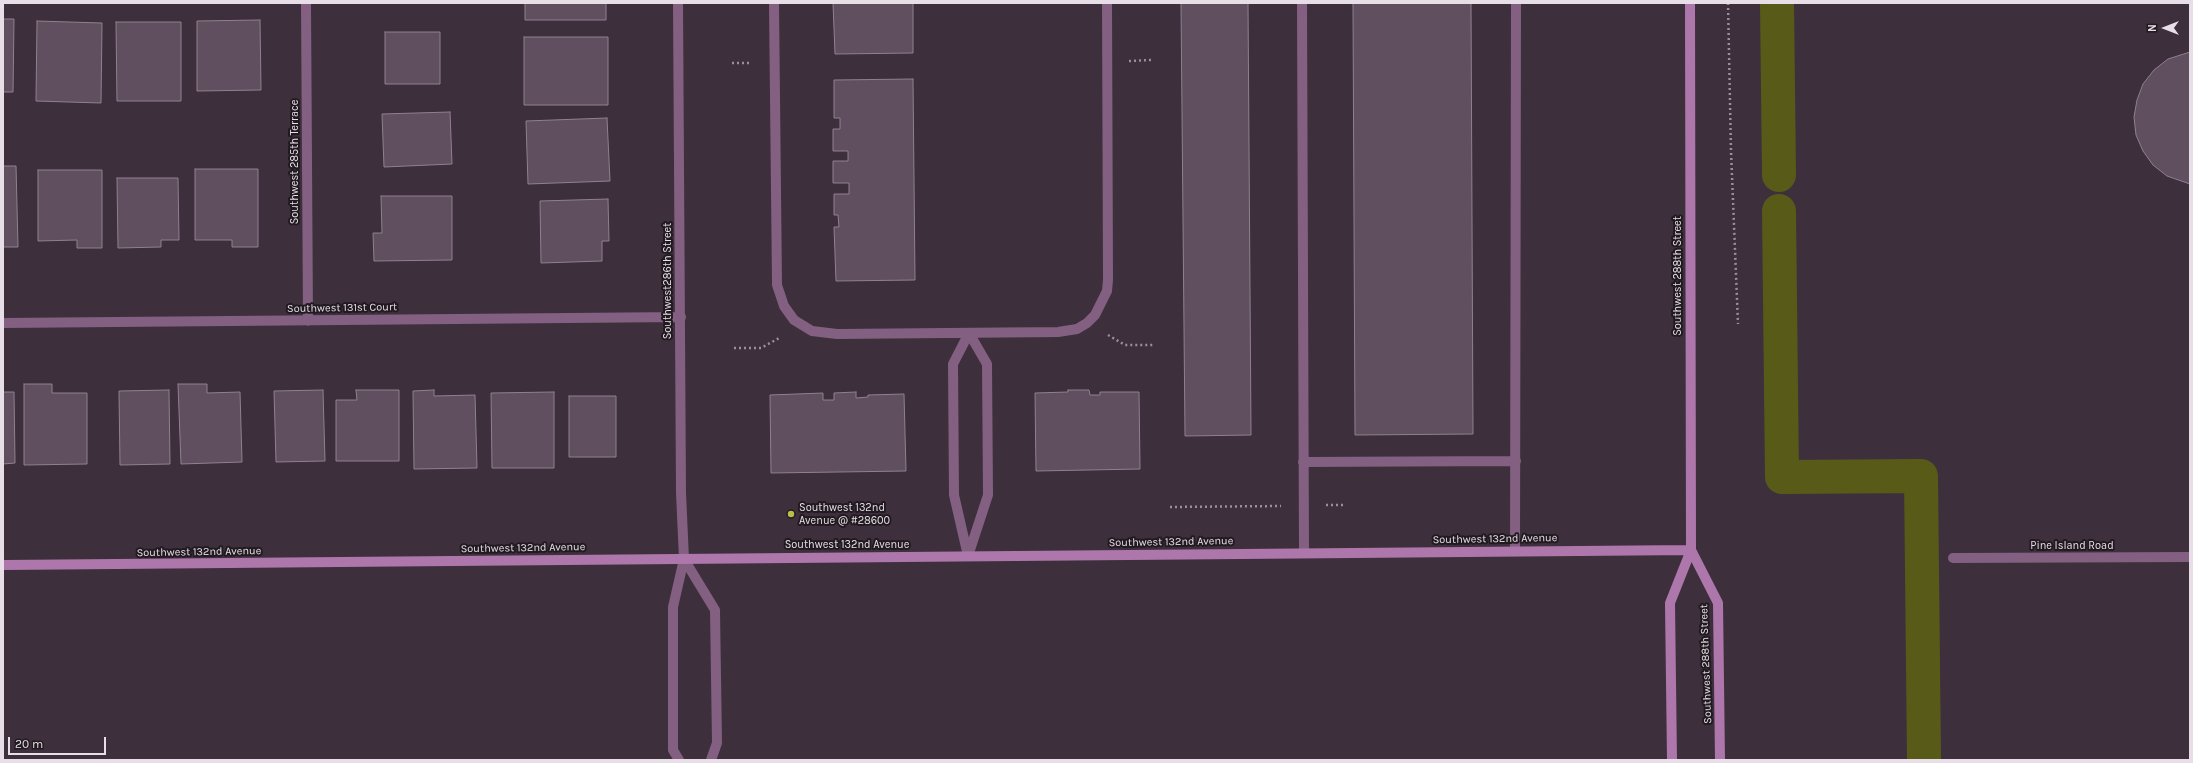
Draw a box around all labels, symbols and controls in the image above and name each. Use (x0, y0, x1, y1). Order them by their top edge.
north arrow (2145, 8, 2185, 48)
text: N (2146, 24, 2159, 32)
street label: Southwest 285th Terrace (288, 100, 302, 224)
street label: Southwest 288th Street (1671, 216, 1685, 336)
street label: Southwest286th Street (661, 223, 675, 339)
street label: Southwest 131st Court (287, 300, 397, 316)
place label: Southwest 132nd Avenue @ #28600 (799, 501, 890, 527)
marker: Southwest 132nd Avenue @ #28600 (786, 509, 796, 519)
street label: Southwest 132nd Avenue (1433, 531, 1557, 547)
street label: Southwest 132nd Avenue (1109, 534, 1233, 550)
street label: Southwest 132nd Avenue (785, 538, 909, 552)
street label: Pine Island Road (2030, 539, 2114, 553)
street label: Southwest 132nd Avenue (461, 540, 585, 556)
street label: Southwest 132nd Avenue (137, 544, 261, 560)
street label: Southwest 288th Street (1697, 604, 1715, 724)
scale bar (10, 729, 108, 755)
text: 20 m (15, 737, 43, 751)

